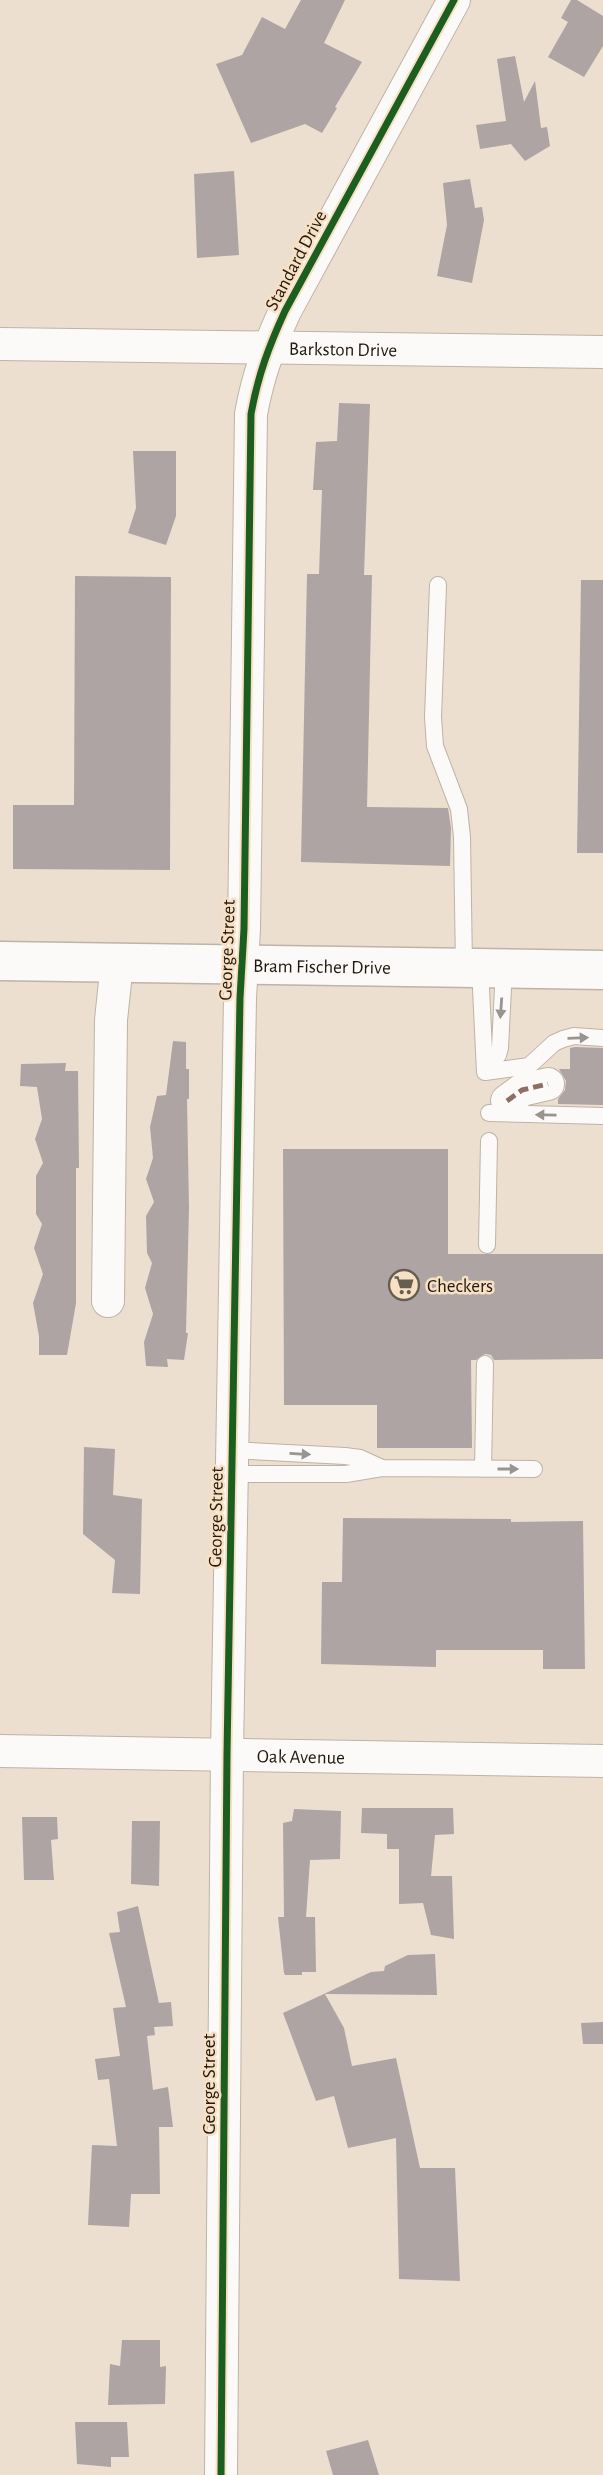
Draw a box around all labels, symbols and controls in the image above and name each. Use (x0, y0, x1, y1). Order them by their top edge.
street label: Standard Drive (262, 207, 331, 314)
street label: Barkston Drive (289, 340, 397, 360)
street label: George Street (216, 899, 239, 1001)
street label: Bram Fischer Drive (253, 957, 391, 978)
one-way arrow (496, 997, 507, 1019)
one-way arrow (567, 1032, 589, 1043)
one-way arrow (535, 1109, 557, 1121)
supermarket icon: Checkers (387, 1268, 421, 1302)
place label: Checkers (427, 1277, 493, 1296)
one-way arrow (289, 1448, 311, 1459)
one-way arrow (498, 1463, 520, 1475)
street label: George Street (206, 1466, 227, 1568)
street label: Oak Avenue (257, 1747, 345, 1768)
street label: George Street (200, 2034, 219, 2134)

